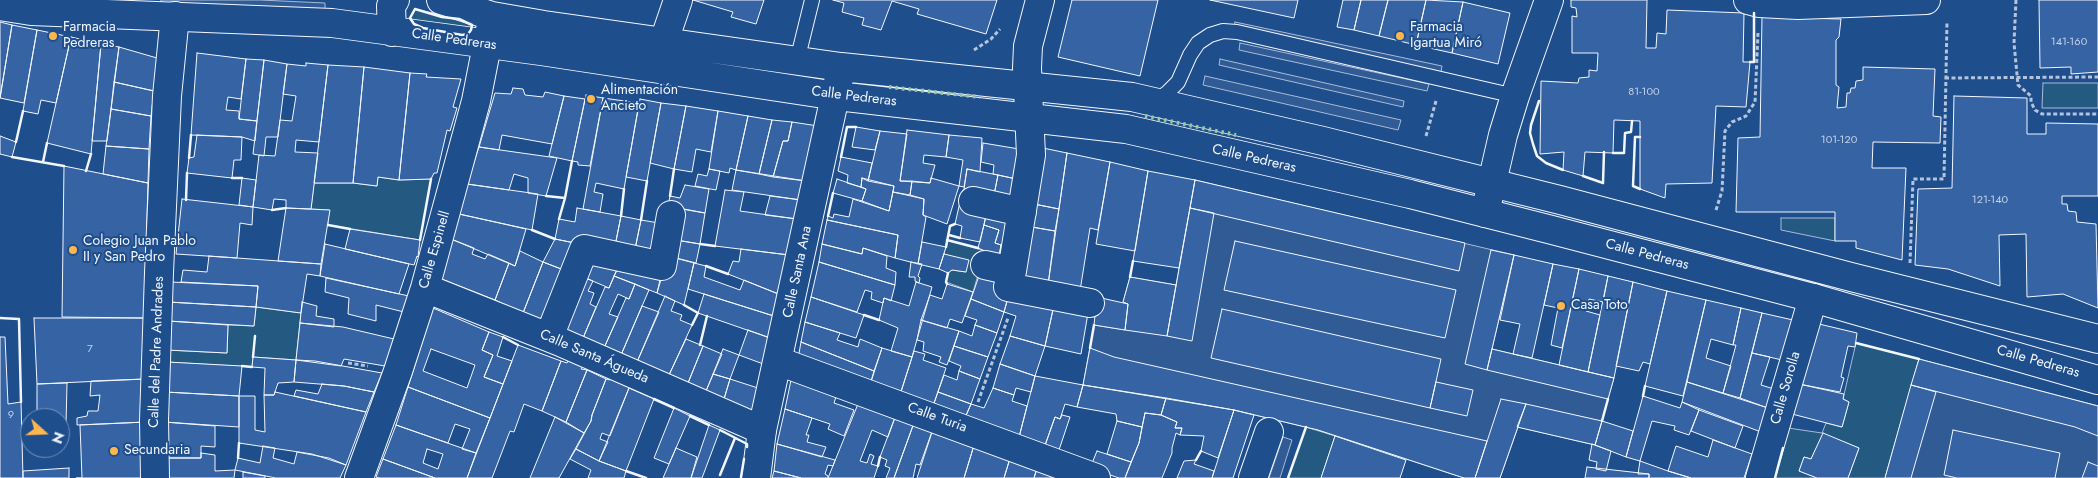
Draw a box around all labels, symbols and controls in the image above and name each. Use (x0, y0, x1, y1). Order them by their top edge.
place label: Farmacia Pedreras (63, 20, 116, 52)
place label: Farmacia Igartua Miró (1410, 20, 1482, 52)
street label: Calle Pedreras (410, 26, 498, 54)
marker: Farmacia Pedreras (47, 30, 59, 42)
marker: Farmacia Igartua Miró (1394, 30, 1406, 42)
house number: 141-160 (2051, 35, 2087, 49)
place label: Alimentación Ancieto (601, 83, 678, 115)
street label: Calle Pedreras (810, 83, 898, 111)
house number: 81-100 (1628, 85, 1660, 99)
marker: Alimentación Ancieto (585, 93, 597, 105)
house number: 101-120 (1821, 133, 1857, 147)
street label: Calle Pedreras (1210, 141, 1298, 177)
house number: 121-140 (1972, 193, 2008, 207)
street label: Calle Espinell (416, 209, 454, 291)
street label: Calle Santa Ana (780, 225, 816, 319)
place label: Colegio Juan Pablo II y San Pedro (83, 234, 196, 266)
street label: Calle Pedreras (1603, 236, 1691, 274)
marker: Colegio Juan Pablo II y San Pedro (67, 244, 79, 256)
street label: Calle del Padre Andrades (146, 276, 168, 428)
place label: Casa Toto (1571, 298, 1628, 314)
marker: Casa Toto (1555, 300, 1567, 312)
street label: Calle Santa Águeda (537, 326, 651, 388)
house number: 7 (87, 342, 93, 356)
street label: Calle Pedreras (1995, 342, 2081, 382)
street label: Calle Sorolla (1768, 350, 1804, 426)
street label: Calle Turia (905, 399, 969, 437)
house number: 9 (8, 408, 14, 422)
north arrow (20, 408, 70, 458)
text: N (47, 429, 69, 446)
place label: Secundaria (124, 443, 190, 459)
marker: Secundaria (108, 445, 120, 457)

